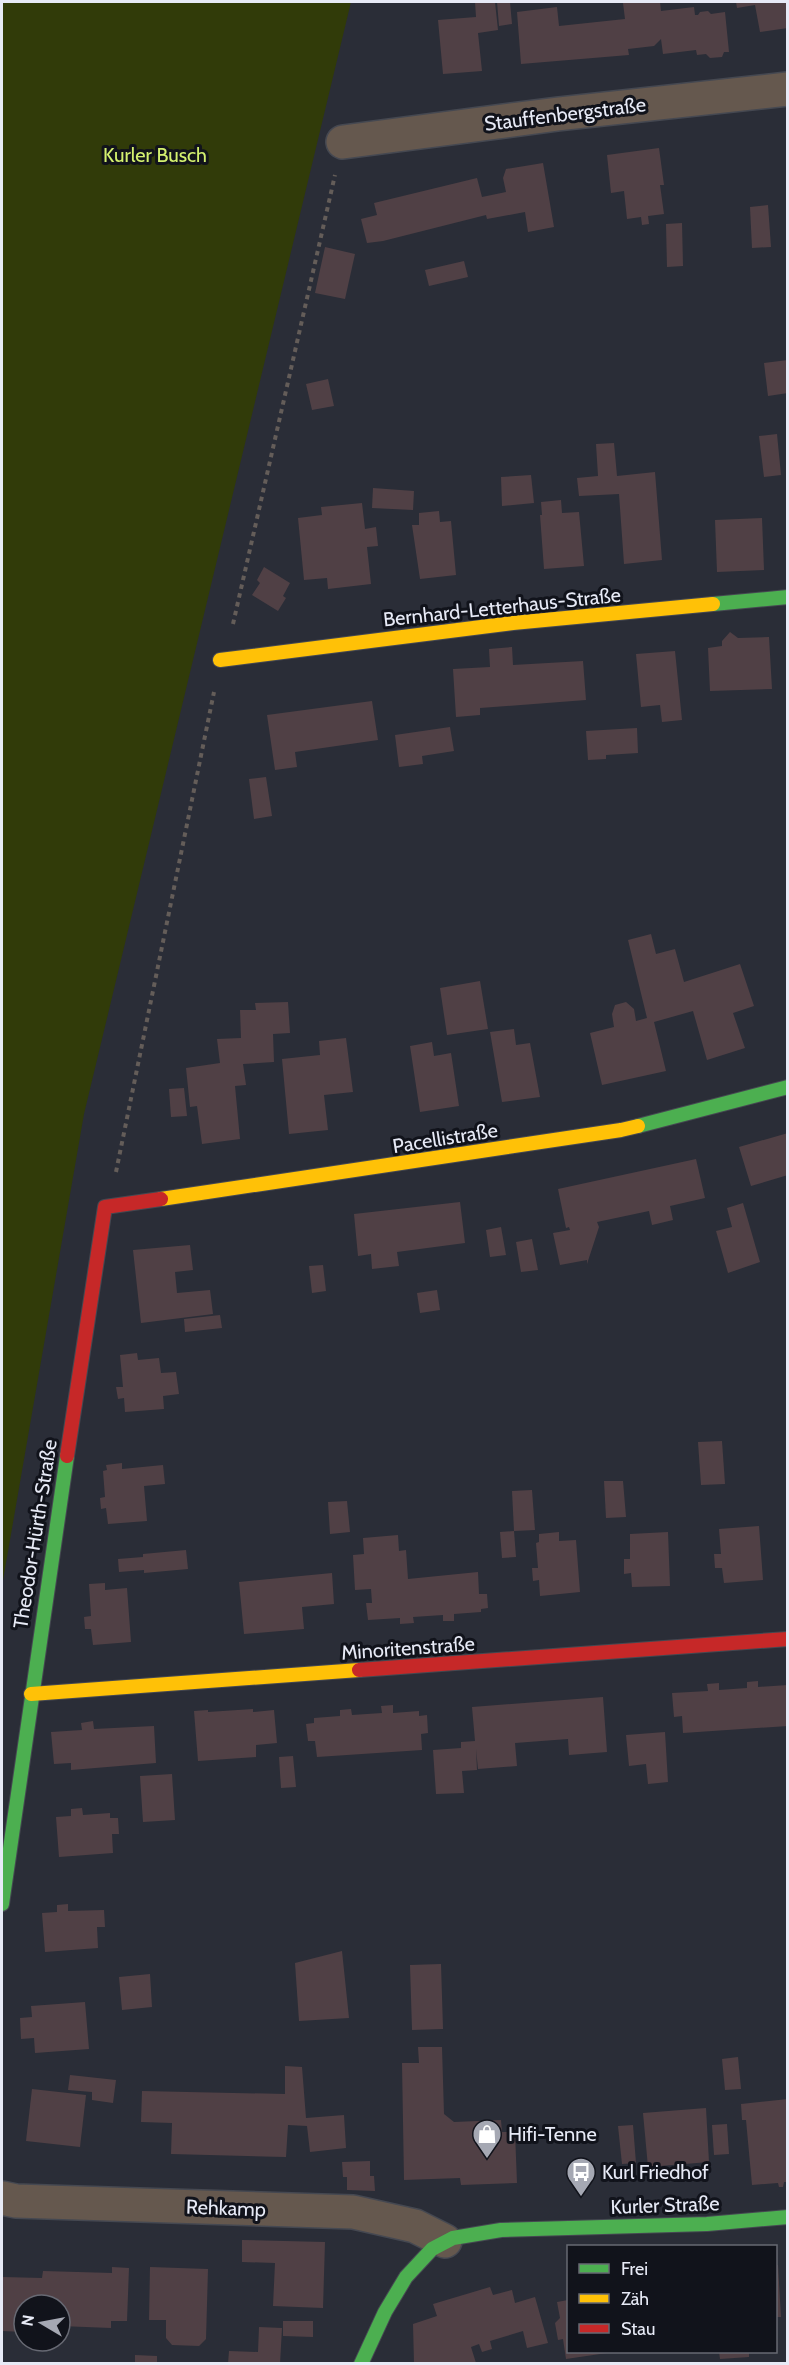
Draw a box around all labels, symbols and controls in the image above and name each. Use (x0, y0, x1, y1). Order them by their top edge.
street label: Stauffenbergstraße (483, 92, 647, 136)
park label: Kurler Busch (103, 143, 207, 167)
street label: Bernhard-Letterhaus-Straße (382, 583, 622, 631)
street label: Pacellistraße (391, 1118, 499, 1158)
street label: Theodor-Hürth-Straße (8, 1438, 62, 1630)
street label: Minoritenstraße (341, 1631, 475, 1665)
shop icon: Hifi-Tenne (471, 2118, 503, 2160)
place label: Hifi-Tenne (508, 2122, 597, 2146)
bus stop icon: Kurl Friedhof (565, 2156, 597, 2198)
place label: Kurl Friedhof (602, 2160, 709, 2184)
street label: Kurler Straße (610, 2191, 720, 2219)
street label: Rehkamp (186, 2195, 266, 2221)
legend (567, 2245, 777, 2353)
text: Frei (621, 2258, 648, 2280)
text: Zäh (621, 2288, 649, 2310)
north arrow (12, 2293, 72, 2353)
text: N (17, 2313, 38, 2328)
text: Stau (621, 2318, 655, 2340)

